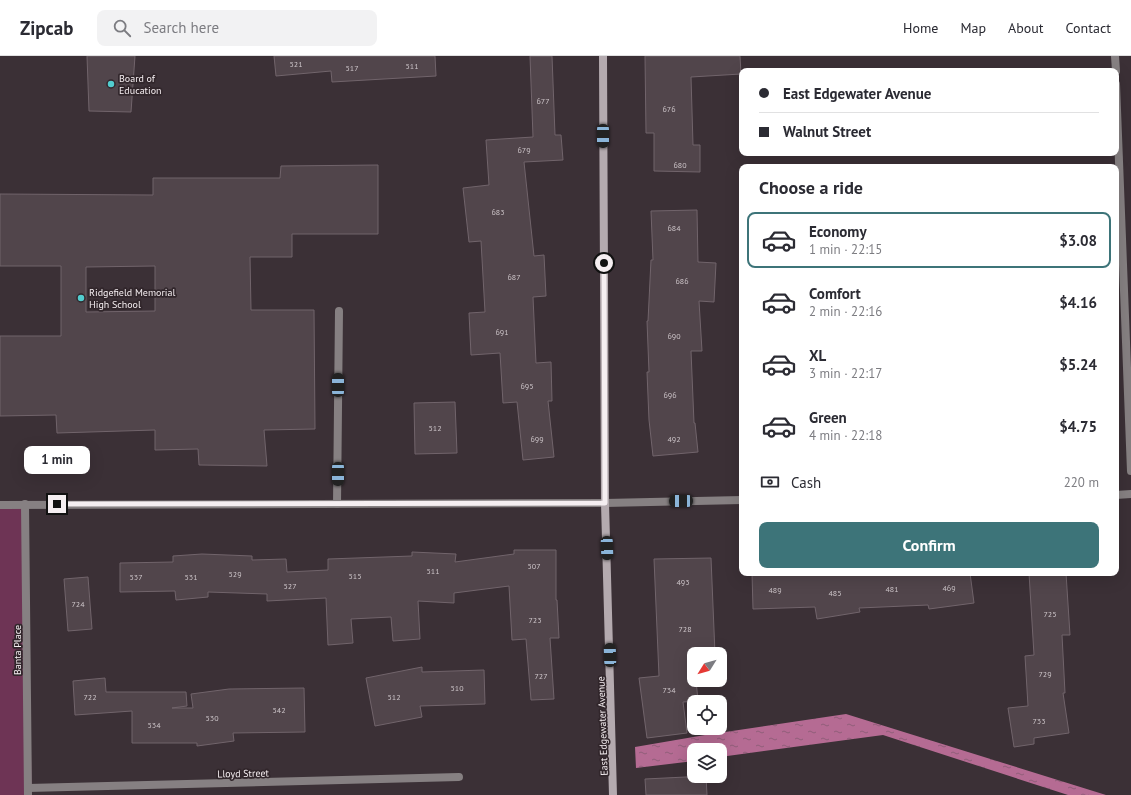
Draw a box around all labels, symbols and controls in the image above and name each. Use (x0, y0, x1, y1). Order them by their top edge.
search box (97, 10, 377, 46)
text: Zipcab (20, 16, 73, 40)
icon: search (111, 17, 133, 39)
text: Search here (143, 18, 219, 37)
text: Home (903, 19, 938, 37)
text: Map (960, 19, 986, 37)
text: About (1008, 19, 1044, 37)
text: Contact (1066, 19, 1111, 37)
house number: 521 (289, 59, 303, 69)
house number: 511 (405, 61, 419, 71)
house number: 517 (345, 63, 359, 73)
place label: Board of Education (119, 72, 162, 97)
marker: Board of Education (106, 79, 116, 89)
text: East Edgewater Avenue (783, 84, 931, 103)
house number: 677 (536, 96, 550, 106)
house number: 676 (662, 104, 676, 114)
text: Walnut Street (783, 122, 871, 141)
car (597, 124, 609, 148)
house number: 679 (517, 145, 531, 155)
house number: 680 (673, 160, 687, 170)
text: Choose a ride (759, 176, 863, 199)
house number: 683 (491, 207, 505, 217)
icon: car (761, 222, 797, 258)
text: Economy (809, 222, 867, 241)
house number: 684 (667, 223, 681, 233)
text: $3.08 (1059, 231, 1097, 250)
text: 1 min · 22:15 (809, 241, 882, 258)
route start (595, 254, 613, 272)
house number: 687 (507, 272, 521, 282)
house number: 686 (675, 276, 689, 286)
icon: car (761, 284, 797, 320)
text: Comfort (809, 284, 861, 303)
place label: Ridgefield Memorial High School (89, 286, 175, 311)
marker: Ridgefield Memorial High School (76, 293, 86, 303)
text: $4.16 (1059, 293, 1097, 312)
text: 2 min · 22:16 (809, 303, 882, 320)
house number: 691 (495, 327, 509, 337)
house number: 690 (667, 331, 681, 341)
icon: car (761, 346, 797, 382)
text: XL (809, 346, 826, 365)
text: $5.24 (1059, 355, 1097, 374)
text: 3 min · 22:17 (809, 365, 882, 382)
car (332, 373, 344, 397)
house number: 695 (520, 381, 534, 391)
house number: 696 (663, 390, 677, 400)
icon: car (761, 408, 797, 444)
text: Green (809, 408, 847, 427)
text: $4.75 (1059, 417, 1097, 436)
house number: 512 (428, 423, 442, 433)
text: 4 min · 22:18 (809, 427, 882, 444)
house number: 699 (530, 434, 544, 444)
house number: 492 (667, 434, 681, 444)
callout: 1 min (24, 446, 90, 474)
text: 1 min (41, 451, 73, 468)
car (332, 462, 344, 486)
icon: cash (759, 471, 781, 493)
text: Cash (791, 473, 821, 492)
text: 220 m (1064, 474, 1099, 491)
route end (48, 495, 66, 513)
car (669, 495, 693, 507)
button: Confirm (759, 522, 1099, 568)
car (601, 536, 613, 560)
house number: 507 (527, 561, 541, 571)
house number: 511 (426, 566, 440, 576)
house number: 529 (228, 569, 242, 579)
house number: 515 (348, 571, 362, 581)
house number: 537 (129, 572, 143, 582)
house number: 531 (184, 572, 198, 582)
house number: 493 (676, 577, 690, 587)
house number: 527 (283, 581, 297, 591)
house number: 469 (942, 583, 956, 593)
house number: 481 (885, 584, 899, 594)
house number: 489 (768, 585, 782, 595)
house number: 485 (828, 588, 842, 598)
house number: 724 (71, 599, 85, 609)
house number: 725 (1043, 609, 1057, 619)
house number: 723 (528, 615, 542, 625)
house number: 728 (678, 624, 692, 634)
street label: Banta Place (11, 625, 24, 675)
car (604, 643, 616, 667)
north arrow (687, 647, 727, 687)
map controls (687, 647, 727, 783)
house number: 729 (1038, 669, 1052, 679)
house number: 727 (534, 671, 548, 681)
street label: East Edgewater Avenue (594, 676, 611, 776)
house number: 510 (450, 683, 464, 693)
house number: 734 (662, 685, 676, 695)
house number: 722 (83, 692, 97, 702)
house number: 512 (387, 692, 401, 702)
button: locate (687, 695, 727, 735)
house number: 542 (272, 705, 286, 715)
house number: 530 (205, 713, 219, 723)
house number: 733 (1032, 716, 1046, 726)
house number: 534 (147, 720, 161, 730)
button: layers (687, 743, 727, 783)
street label: Lloyd Street (217, 767, 270, 780)

